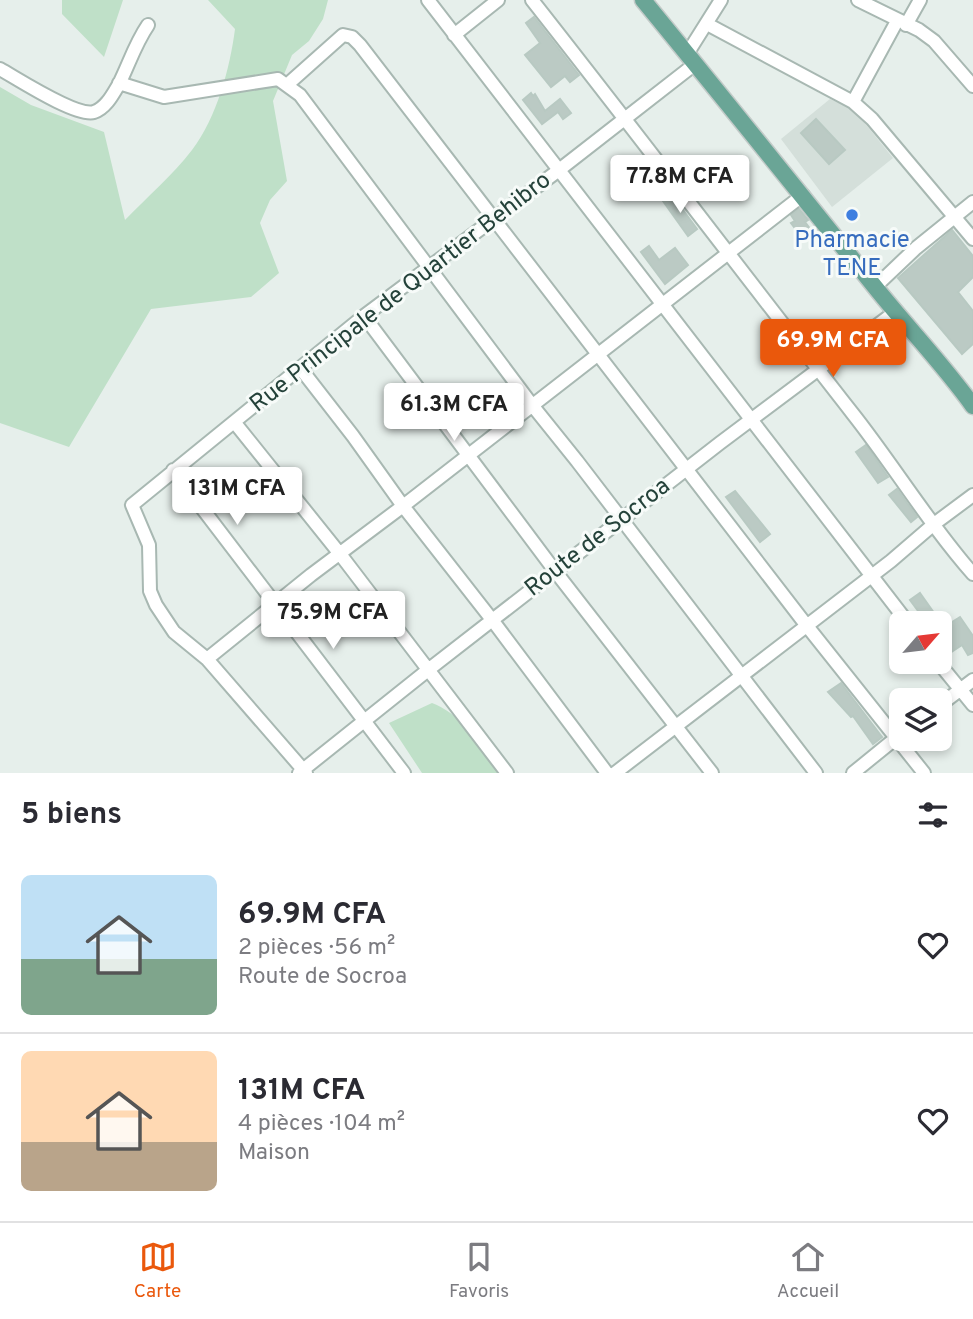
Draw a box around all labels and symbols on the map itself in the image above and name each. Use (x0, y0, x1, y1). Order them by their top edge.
pin: 77.8M CFA (600, 156, 760, 215)
street label: Rue Principale de Quartier Behibro (244, 166, 558, 420)
marker: Pharmacie TENE (844, 207, 860, 223)
place label: Pharmacie TENE (794, 226, 910, 284)
pin: 69.9M CFA (753, 320, 913, 379)
pin: 61.3M CFA (374, 384, 534, 443)
pin: 131M CFA (165, 468, 309, 527)
street label: Route de Socroa (519, 472, 677, 604)
pin: 75.9M CFA (253, 592, 413, 651)
north arrow (889, 611, 952, 674)

